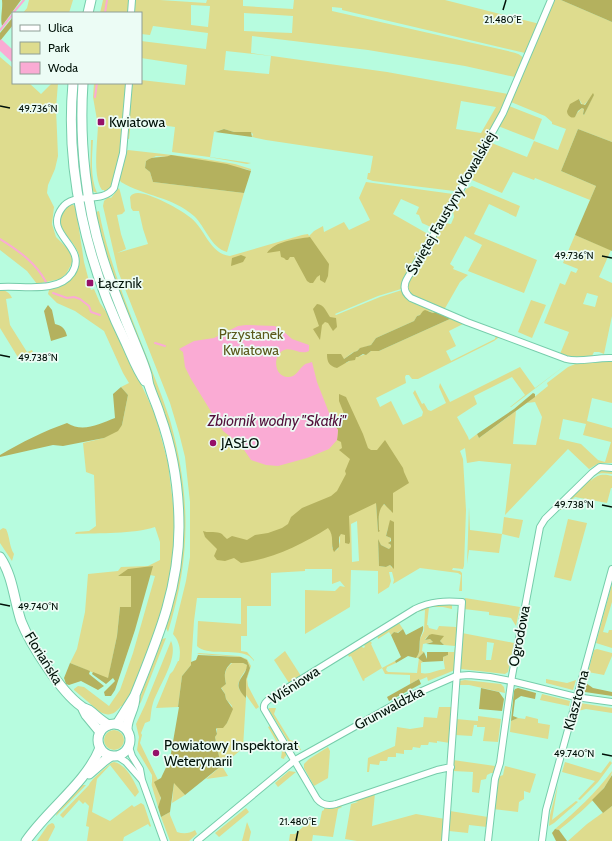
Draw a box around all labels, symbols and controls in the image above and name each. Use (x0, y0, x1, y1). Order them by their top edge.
legend (12, 12, 142, 84)
text: 21.480°E (484, 13, 522, 26)
text: Ulica (48, 20, 73, 35)
text: Park (48, 40, 70, 55)
text: Woda (48, 60, 78, 75)
text: 49.736°N (18, 102, 58, 115)
place label: Kwiatowa (109, 113, 165, 131)
marker: Kwiatowa (96, 117, 106, 127)
street label: Świętej Faustyny Kowalskiej (403, 128, 500, 278)
text: 49.736°N (554, 249, 594, 262)
place label: Łącznik (98, 274, 142, 292)
marker: Łącznik (85, 278, 95, 288)
park label: Przystanek Kwiatowa (219, 325, 284, 359)
text: 49.738°N (18, 351, 58, 364)
water label: Zbiornik wodny "Skałki" (207, 412, 347, 430)
place label: JASŁO (220, 434, 259, 452)
marker: JASŁO (208, 438, 218, 448)
text: 49.738°N (554, 498, 594, 511)
text: 49.740°N (18, 600, 58, 613)
street label: Ogrodowa (504, 604, 534, 668)
street label: Floriańska (21, 628, 67, 688)
street label: Wiśniowa (265, 662, 323, 708)
street label: Klasztorna (559, 668, 593, 732)
street label: Grunwaldzka (351, 682, 427, 734)
place label: Powiatowy Inspektorat Weterynarii (164, 736, 298, 770)
text: 49.740°N (554, 747, 594, 760)
marker: Powiatowy Inspektorat Weterynarii (151, 748, 161, 758)
text: 21.480°E (279, 815, 317, 828)

